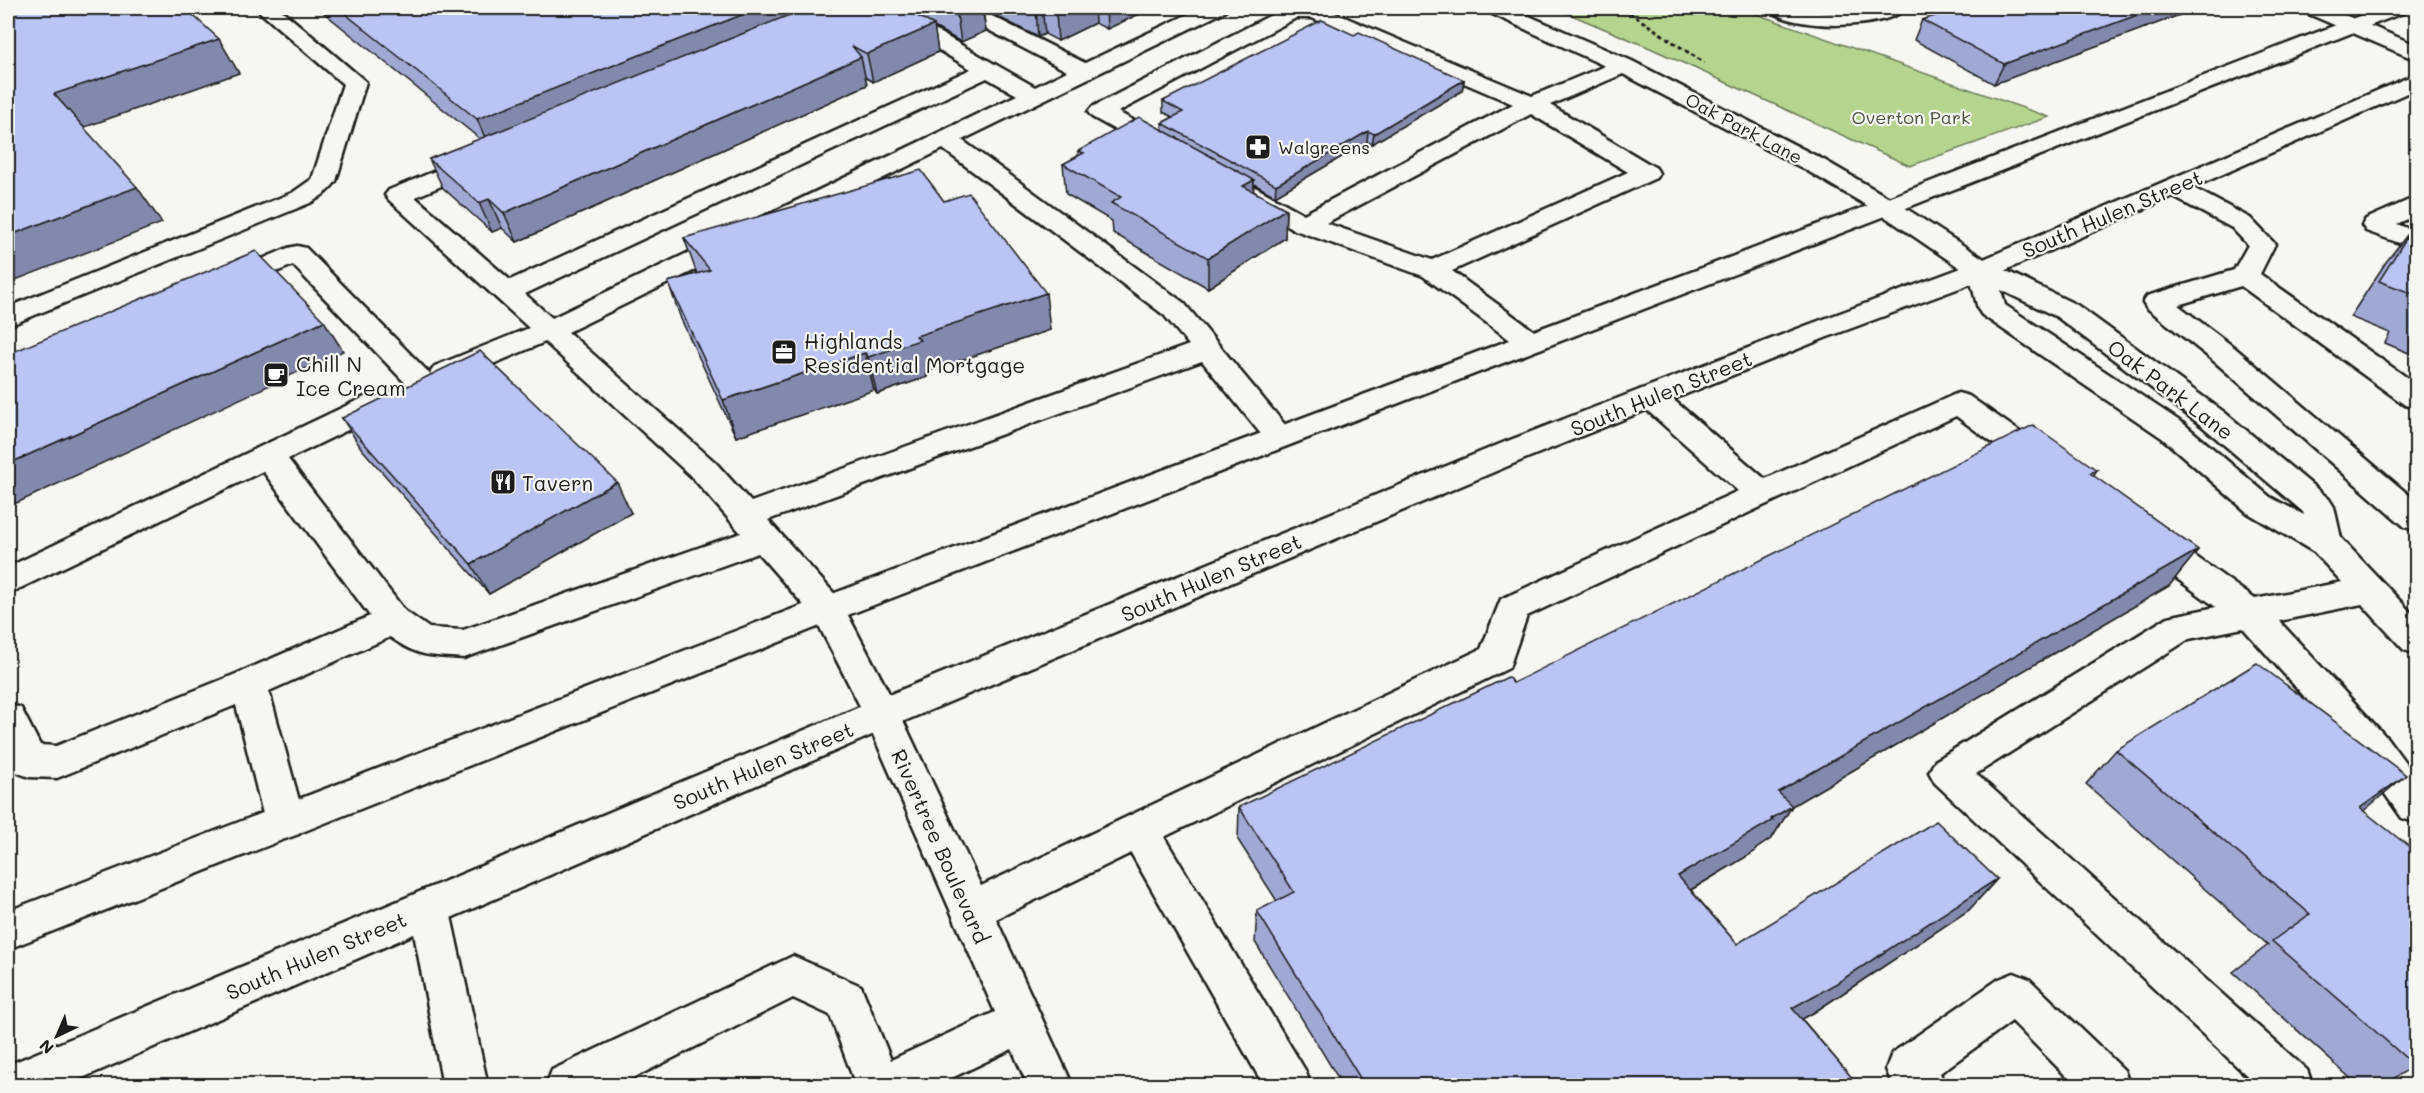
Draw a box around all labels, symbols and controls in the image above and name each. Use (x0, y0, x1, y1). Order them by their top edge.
street label: Oak Park Lane (1681, 87, 1807, 169)
park label: Overton Park (1851, 105, 1971, 129)
pharmacy icon: Walgreens (1243, 132, 1273, 162)
place label: Walgreens (1278, 135, 1370, 159)
street label: South Hulen Street (2018, 163, 2206, 263)
place label: Highlands Residential Mortgage (804, 327, 1025, 378)
street label: Oak Park Lane (2103, 333, 2239, 445)
office icon: Highlands Residential Mortgage (769, 337, 799, 367)
street label: South Hulen Street (1566, 344, 1756, 442)
place label: Chill N Ice Cream (296, 350, 406, 401)
cafe icon: Chill N Ice Cream (261, 360, 291, 390)
restaurant icon: Tavern (488, 467, 518, 497)
place label: Tavern (522, 469, 593, 496)
street label: South Hulen Street (1117, 527, 1305, 627)
street label: South Hulen Street (669, 715, 857, 815)
street label: Rivertree Boulevard (886, 744, 996, 948)
street label: South Hulen Street (222, 905, 410, 1005)
north arrow (27, 1006, 87, 1066)
text: N (35, 1035, 58, 1059)

